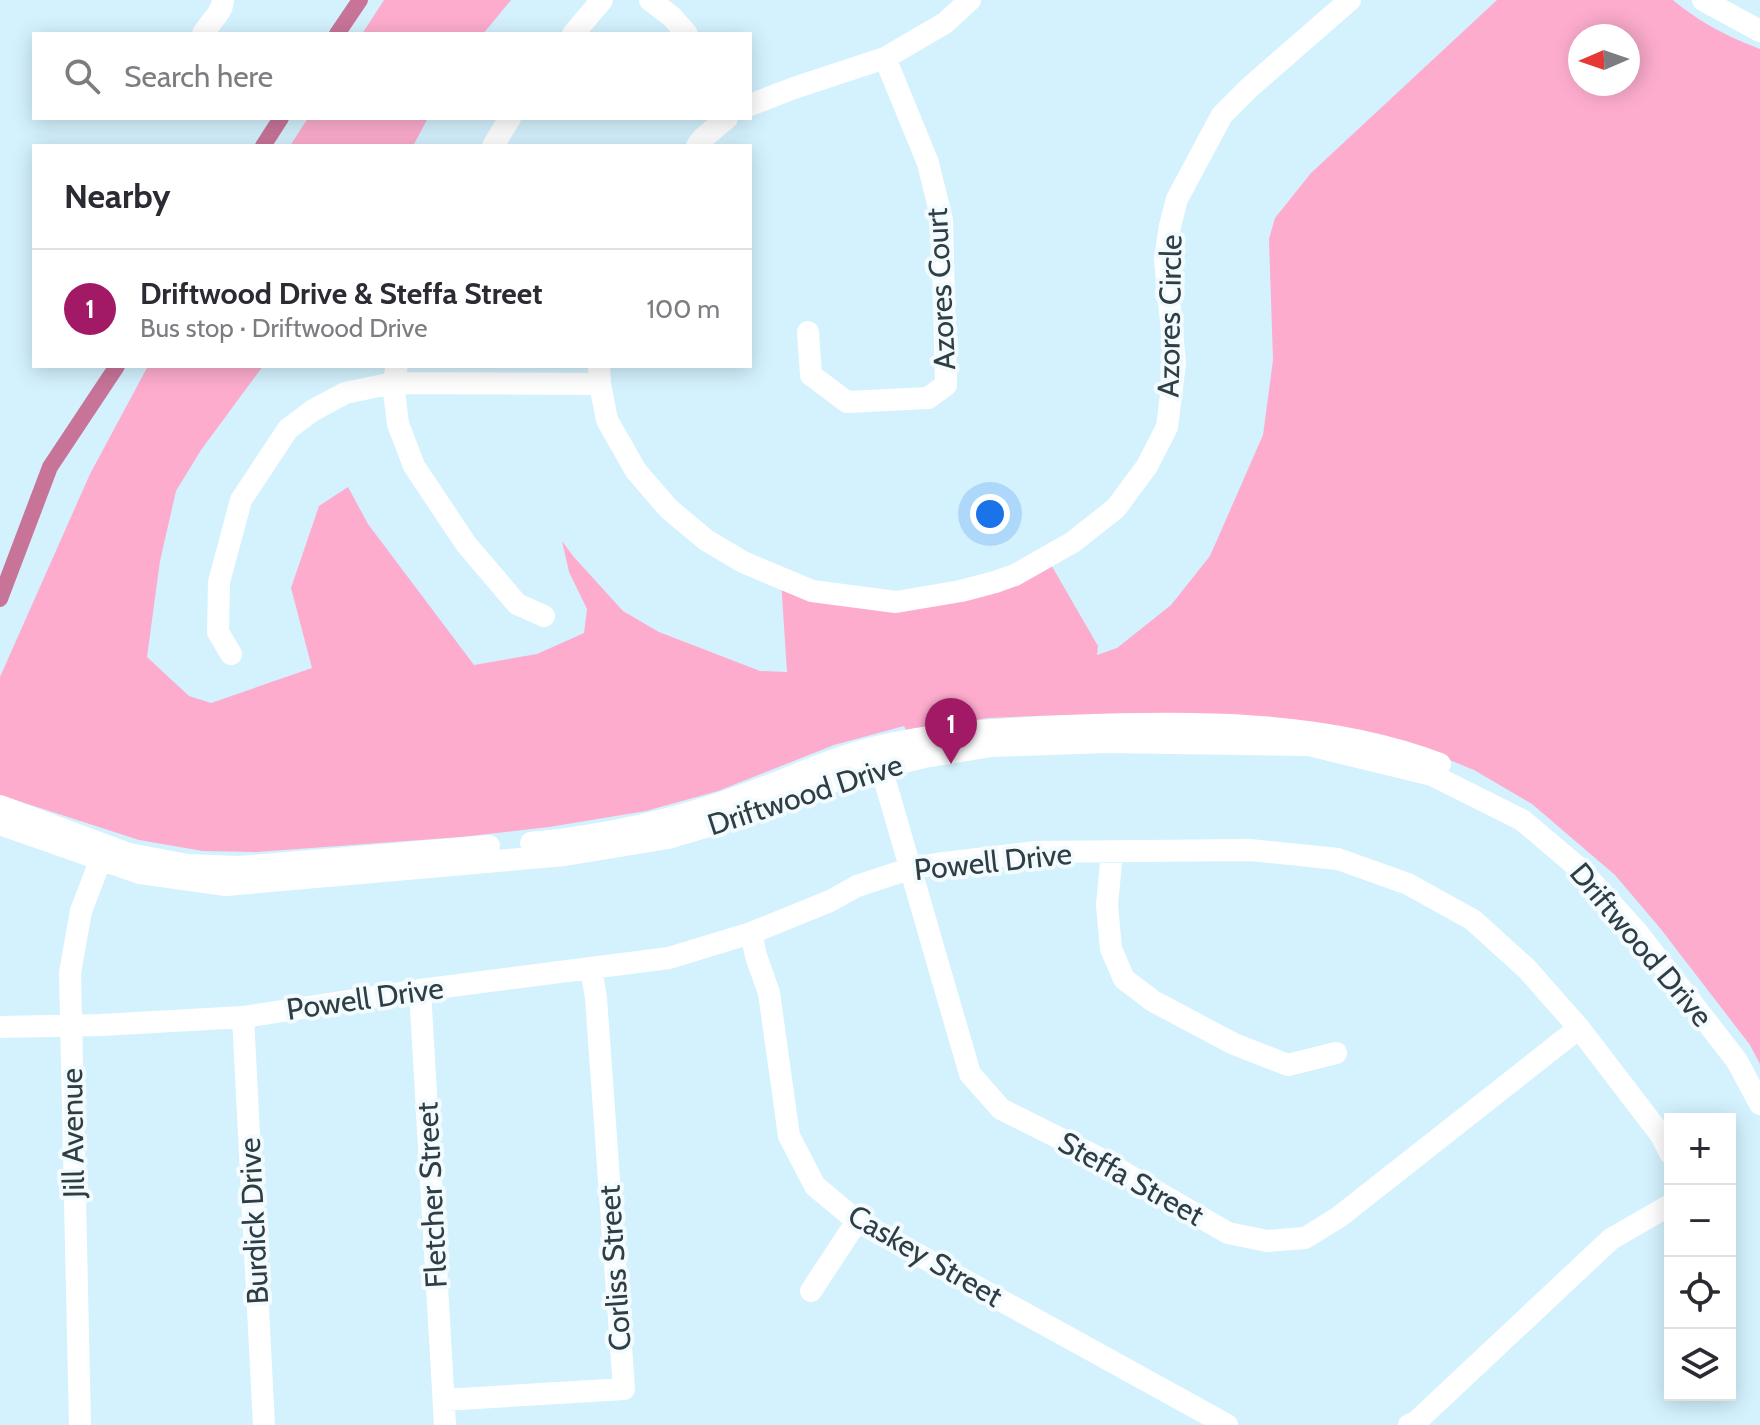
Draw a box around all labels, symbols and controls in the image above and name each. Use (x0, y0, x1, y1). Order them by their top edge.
north arrow (1568, 24, 1640, 96)
search box (32, 32, 752, 120)
icon: search (60, 54, 104, 98)
text: Search here (124, 58, 273, 95)
text: Nearby (64, 175, 171, 217)
street label: Azores Court (918, 207, 963, 371)
street label: Azores Circle (1150, 234, 1189, 398)
text: Driftwood Drive & Steffa Street (140, 275, 542, 312)
text: 1 (85, 293, 95, 325)
text: 100 m (647, 293, 720, 325)
text: Bus stop · Driftwood Drive (140, 312, 427, 344)
your location (970, 494, 1010, 534)
pin: 1 (925, 698, 977, 764)
street label: Driftwood Drive (703, 746, 907, 843)
street label: Powell Drive (912, 835, 1074, 888)
street label: Driftwood Drive (1562, 855, 1721, 1034)
street label: Powell Drive (284, 969, 446, 1028)
street label: Jill Avenue (53, 1068, 92, 1199)
street label: Fletcher Street (408, 1101, 455, 1289)
map controls (1664, 1113, 1736, 1401)
button: + (1664, 1113, 1736, 1185)
street label: Steffa Street (1052, 1124, 1210, 1234)
street label: Burdick Drive (231, 1137, 276, 1305)
street label: Corliss Street (590, 1184, 639, 1352)
button: − (1664, 1185, 1736, 1257)
street label: Caskey Street (841, 1196, 1009, 1315)
button: locate (1664, 1257, 1736, 1329)
button: layers (1664, 1329, 1736, 1401)

